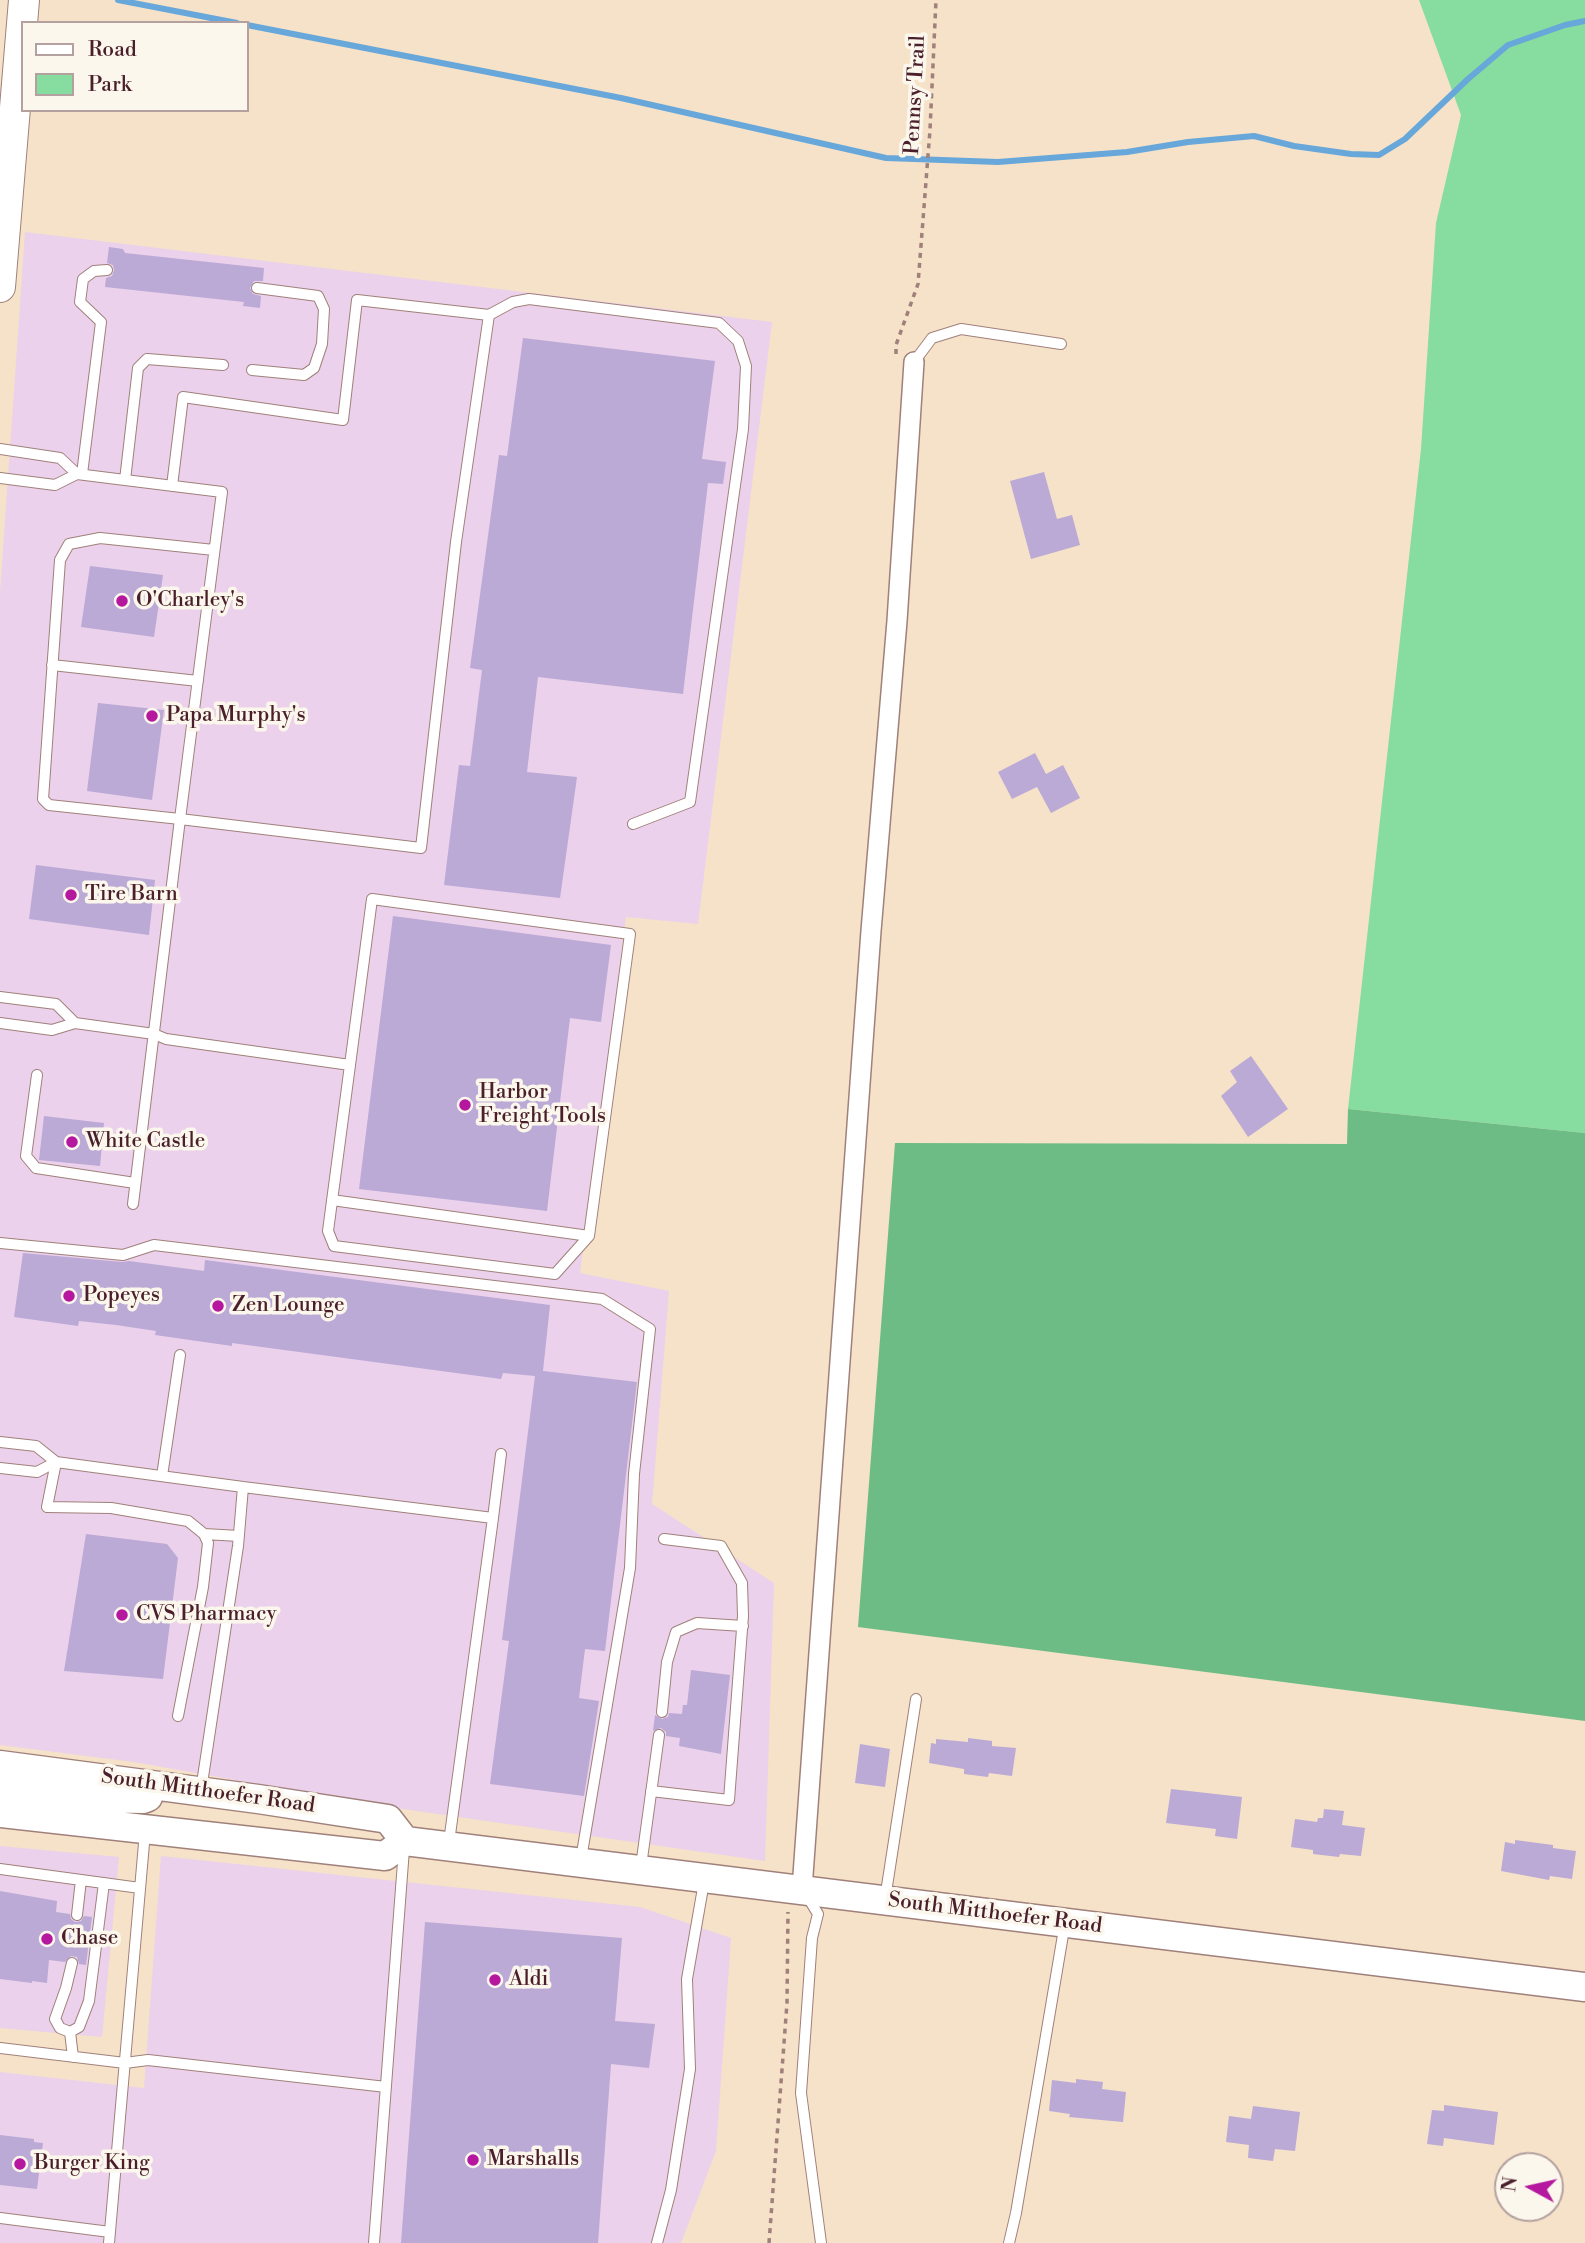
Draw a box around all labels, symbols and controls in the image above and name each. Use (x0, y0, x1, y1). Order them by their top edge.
legend (21, 21, 248, 112)
street label: Pennsy Trail (900, 35, 932, 155)
text: Road (88, 37, 137, 63)
text: Park (88, 72, 132, 98)
place label: O'Charley's (136, 588, 244, 614)
marker: O'Charley's (114, 593, 130, 609)
place label: Papa Murphy's (166, 703, 306, 729)
marker: Papa Murphy's (144, 708, 160, 724)
place label: Tire Barn (85, 882, 178, 908)
marker: Tire Barn (63, 887, 79, 903)
place label: Harbor Freight Tools (479, 1080, 606, 1130)
marker: Harbor Freight Tools (457, 1097, 473, 1113)
place label: White Castle (86, 1129, 205, 1155)
marker: White Castle (64, 1134, 80, 1150)
place label: Popeyes (83, 1283, 160, 1309)
marker: Popeyes (61, 1288, 77, 1304)
place label: Zen Lounge (232, 1293, 345, 1319)
marker: Zen Lounge (210, 1298, 226, 1314)
place label: CVS Pharmacy (136, 1602, 277, 1628)
marker: CVS Pharmacy (114, 1607, 130, 1623)
street label: South Mitthoefer Road (100, 1765, 316, 1819)
street label: South Mitthoefer Road (887, 1888, 1103, 1940)
place label: Chase (61, 1926, 118, 1952)
marker: Chase (39, 1931, 55, 1947)
place label: Aldi (509, 1967, 548, 1993)
marker: Aldi (487, 1972, 503, 1988)
place label: Marshalls (487, 2147, 579, 2173)
place label: Burger King (34, 2151, 150, 2177)
marker: Marshalls (465, 2152, 481, 2168)
north arrow (1494, 2152, 1564, 2222)
marker: Burger King (12, 2156, 28, 2172)
text: N (1497, 2175, 1523, 2193)

